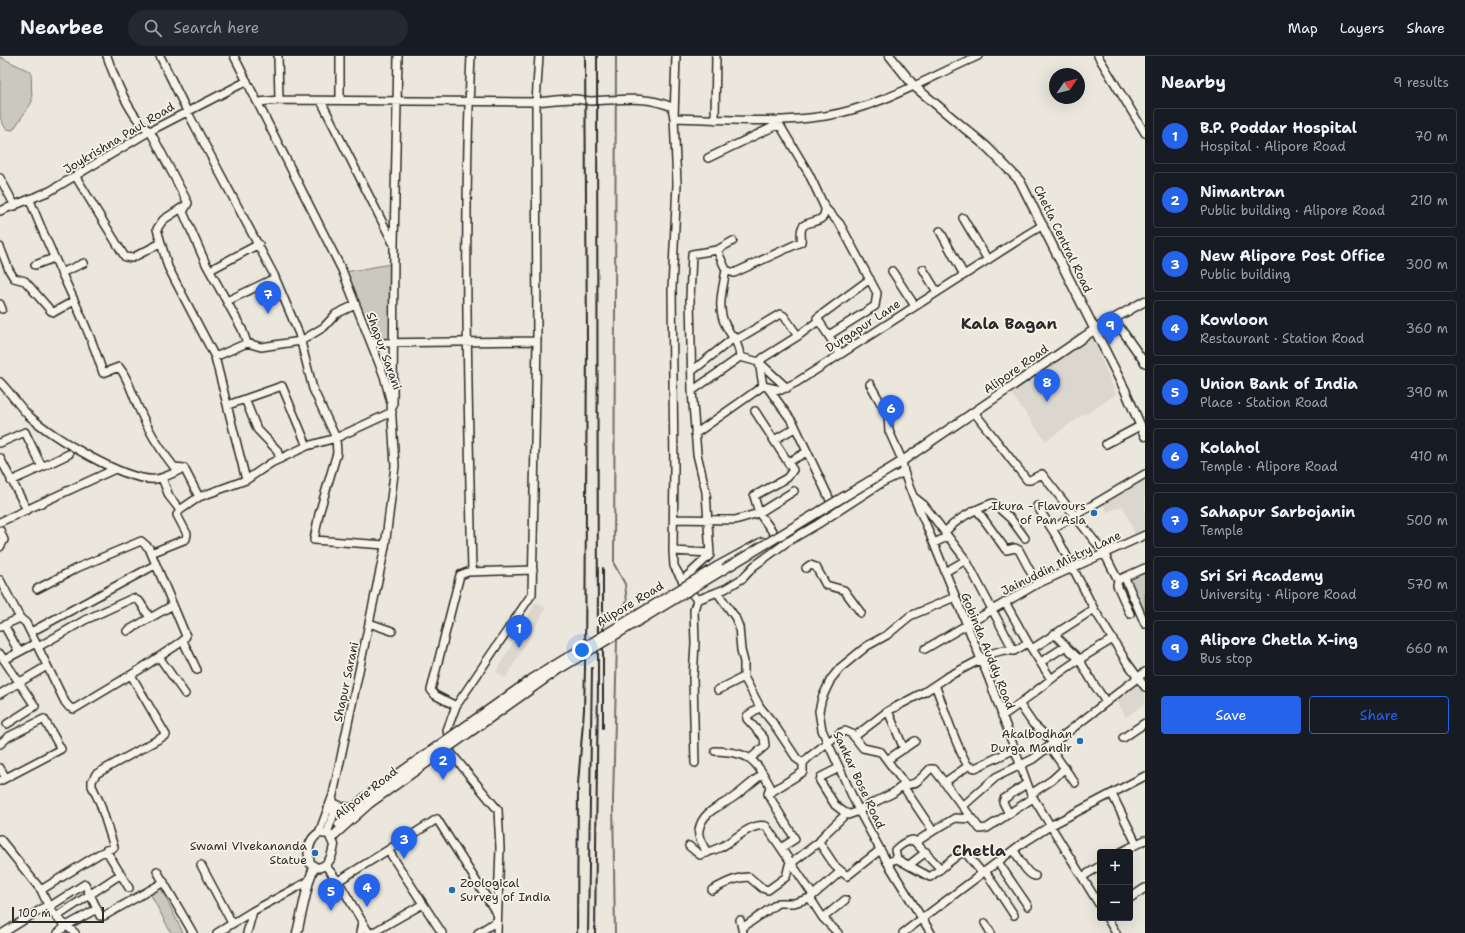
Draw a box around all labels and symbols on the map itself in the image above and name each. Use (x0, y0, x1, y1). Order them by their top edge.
north arrow (1049, 68, 1085, 104)
street label: Joykrishna Paul Road (61, 98, 178, 177)
street label: Chetla Central Road (1030, 183, 1096, 296)
pin: 7 (255, 281, 281, 314)
street label: Durgapur Lane (823, 296, 904, 356)
street label: Shapur Sarani (363, 310, 405, 392)
pin: 9 (1097, 312, 1123, 345)
district label: Kala Bagan (961, 313, 1058, 334)
street label: Alipore Road (980, 341, 1052, 397)
pin: 8 (1034, 369, 1060, 402)
pin: 6 (878, 395, 904, 428)
place label: Ikura - Flavours of Pan Asia (991, 498, 1087, 528)
marker: Ikura - Flavours of Pan Asia (1089, 508, 1099, 518)
street label: Jainuddin Mistry Lane (998, 527, 1124, 599)
street label: Alipore Road (594, 578, 667, 630)
street label: Gobinda Auddy Road (957, 590, 1019, 712)
pin: 1 (506, 615, 532, 648)
street label: Shapur Sarani (330, 640, 362, 724)
your location (572, 640, 592, 660)
place label: Akalbodhan Durga Mandir (991, 726, 1072, 756)
street label: Sankar Bose Road (829, 729, 889, 832)
marker: Akalbodhan Durga Mandir (1075, 736, 1085, 746)
pin: 2 (430, 747, 456, 780)
street label: Alipore Road (331, 763, 401, 823)
pin: 3 (391, 826, 417, 859)
place label: Swami Vivekananda Statue (190, 838, 308, 868)
district label: Chetla (952, 840, 1006, 861)
marker: Swami Vivekananda Statue (310, 848, 320, 858)
pin: 4 (354, 874, 380, 907)
place label: Zoological Survey of India (460, 875, 551, 905)
pin: 5 (318, 878, 344, 911)
marker: Zoological Survey of India (447, 885, 457, 895)
scale bar (12, 905, 104, 924)

